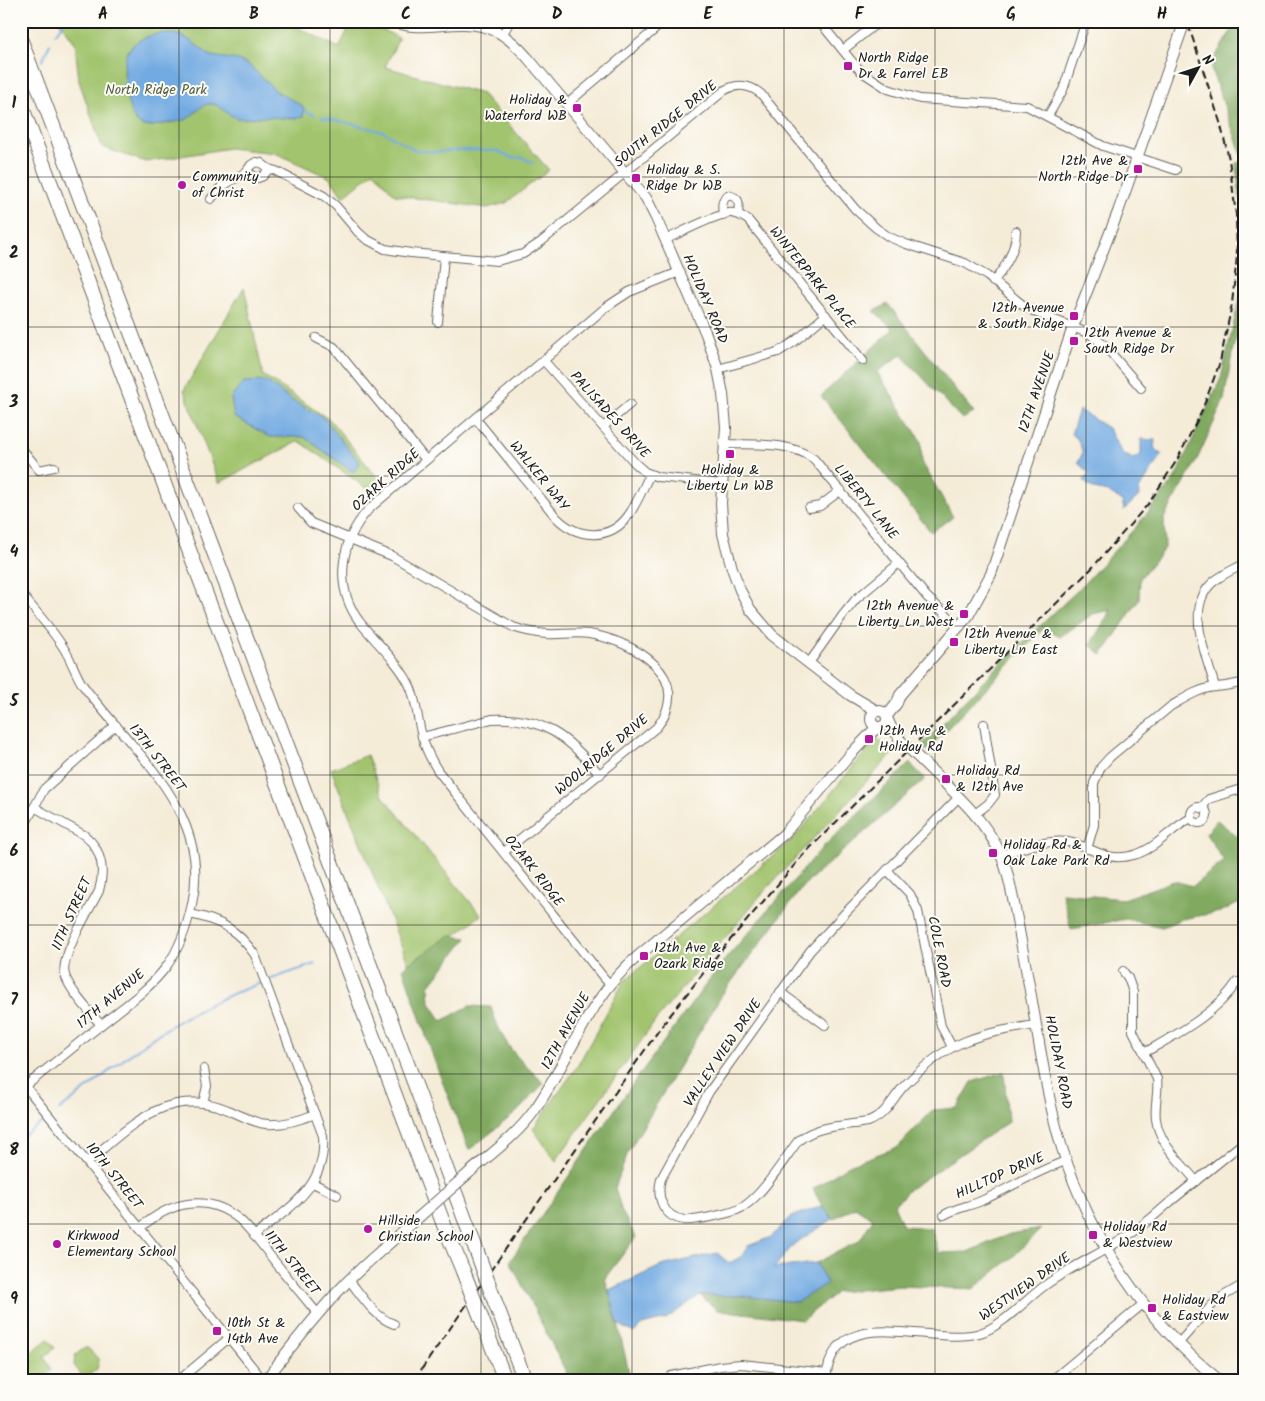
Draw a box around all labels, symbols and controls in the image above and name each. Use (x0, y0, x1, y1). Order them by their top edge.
text: A (98, 2, 108, 27)
text: B (249, 2, 259, 27)
text: C (401, 2, 411, 27)
text: D (552, 2, 563, 27)
text: E (704, 2, 714, 27)
text: F (855, 2, 865, 27)
text: G (1006, 2, 1016, 27)
text: H (1157, 2, 1167, 27)
north arrow (1172, 42, 1222, 92)
place label: North Ridge Dr & Farrel EB (858, 47, 948, 85)
text: N (1196, 50, 1219, 71)
marker: North Ridge Dr & Farrel EB (842, 60, 854, 72)
street label: SOUTH RIDGE DRIVE (609, 75, 723, 173)
park label: North Ridge Park (105, 79, 207, 101)
place label: Holiday & Waterford WB (484, 89, 567, 127)
text: 1 (12, 91, 17, 116)
marker: Holiday & Waterford WB (571, 102, 583, 114)
place label: 12th Ave & North Ridge Dr (1038, 150, 1129, 188)
place label: Holiday & S. Ridge Dr WB (646, 159, 722, 197)
marker: 12th Ave & North Ridge Dr (1132, 163, 1144, 175)
place label: Community of Christ (192, 166, 259, 204)
marker: Holiday & S. Ridge Dr WB (630, 172, 642, 184)
marker: Community of Christ (176, 179, 188, 191)
street label: WINTERPARK PLACE (763, 222, 861, 335)
text: 2 (9, 241, 19, 266)
street label: HOLIDAY ROAD (676, 251, 734, 347)
place label: 12th Avenue & South Ridge (978, 297, 1065, 335)
marker: 12th Avenue & South Ridge (1068, 310, 1080, 322)
place label: 12th Avenue & South Ridge Dr (1084, 322, 1175, 360)
marker: 12th Avenue & South Ridge Dr (1068, 335, 1080, 347)
street label: 12TH AVENUE (1013, 347, 1062, 436)
street label: PALISADES DRIVE (565, 366, 656, 464)
text: 3 (9, 390, 19, 415)
street label: WALKER WAY (504, 436, 575, 517)
street label: OZARK RIDGE (347, 442, 426, 517)
marker: Holiday & Liberty Ln WB (724, 448, 736, 460)
place label: Holiday & Liberty Ln WB (686, 459, 774, 497)
street label: LIBERTY LANE (828, 459, 904, 545)
text: 4 (10, 540, 19, 565)
place label: 12th Avenue & Liberty Ln West (858, 595, 955, 633)
marker: 12th Avenue & Liberty Ln West (958, 608, 970, 620)
place label: 12th Avenue & Liberty Ln East (964, 623, 1058, 661)
marker: 12th Avenue & Liberty Ln East (948, 636, 960, 648)
text: 5 (9, 689, 20, 714)
street label: WOOLRIDGE DRIVE (550, 709, 654, 801)
street label: 13TH STREET (123, 719, 192, 798)
place label: 12th Ave & Holiday Rd (879, 720, 946, 758)
marker: 12th Ave & Holiday Rd (863, 733, 875, 745)
place label: Holiday Rd & 12th Ave (956, 760, 1024, 798)
marker: Holiday Rd & 12th Ave (940, 773, 952, 785)
street label: OZARK RIDGE (499, 830, 570, 912)
place label: Holiday Rd & Oak Lake Park Rd (1003, 834, 1110, 872)
text: 6 (10, 839, 19, 864)
marker: Holiday Rd & Oak Lake Park Rd (987, 847, 999, 859)
street label: 11TH STREET (46, 872, 99, 954)
street label: COLE ROAD (921, 914, 957, 990)
place label: 12th Ave & Ozark Ridge (654, 937, 724, 975)
marker: 12th Ave & Ozark Ridge (638, 950, 650, 962)
street label: 17TH AVENUE (72, 963, 151, 1034)
text: 7 (10, 988, 18, 1013)
street label: 12TH AVENUE (536, 988, 597, 1074)
street label: VALLEY VIEW DRIVE (678, 994, 768, 1112)
street label: HOLIDAY ROAD (1038, 1013, 1078, 1111)
text: 8 (9, 1138, 19, 1163)
street label: 10TH STREET (80, 1138, 149, 1216)
street label: HILLTOP DRIVE (952, 1146, 1049, 1205)
place label: Hillside Christian School (378, 1210, 474, 1248)
place label: Holiday Rd & Westview (1103, 1216, 1173, 1254)
marker: Hillside Christian School (362, 1223, 374, 1235)
place label: Kirkwood Elementary School (67, 1225, 176, 1263)
street label: 11TH STREET (259, 1226, 326, 1301)
marker: Holiday Rd & Westview (1087, 1229, 1099, 1241)
marker: Kirkwood Elementary School (51, 1238, 63, 1250)
street label: WESTVIEW DRIVE (975, 1247, 1076, 1327)
text: 9 (10, 1287, 18, 1312)
place label: Holiday Rd & Eastview (1162, 1289, 1229, 1327)
marker: Holiday Rd & Eastview (1146, 1302, 1158, 1314)
place label: 10th St & 14th Ave (227, 1312, 285, 1350)
marker: 10th St & 14th Ave (211, 1325, 223, 1337)

